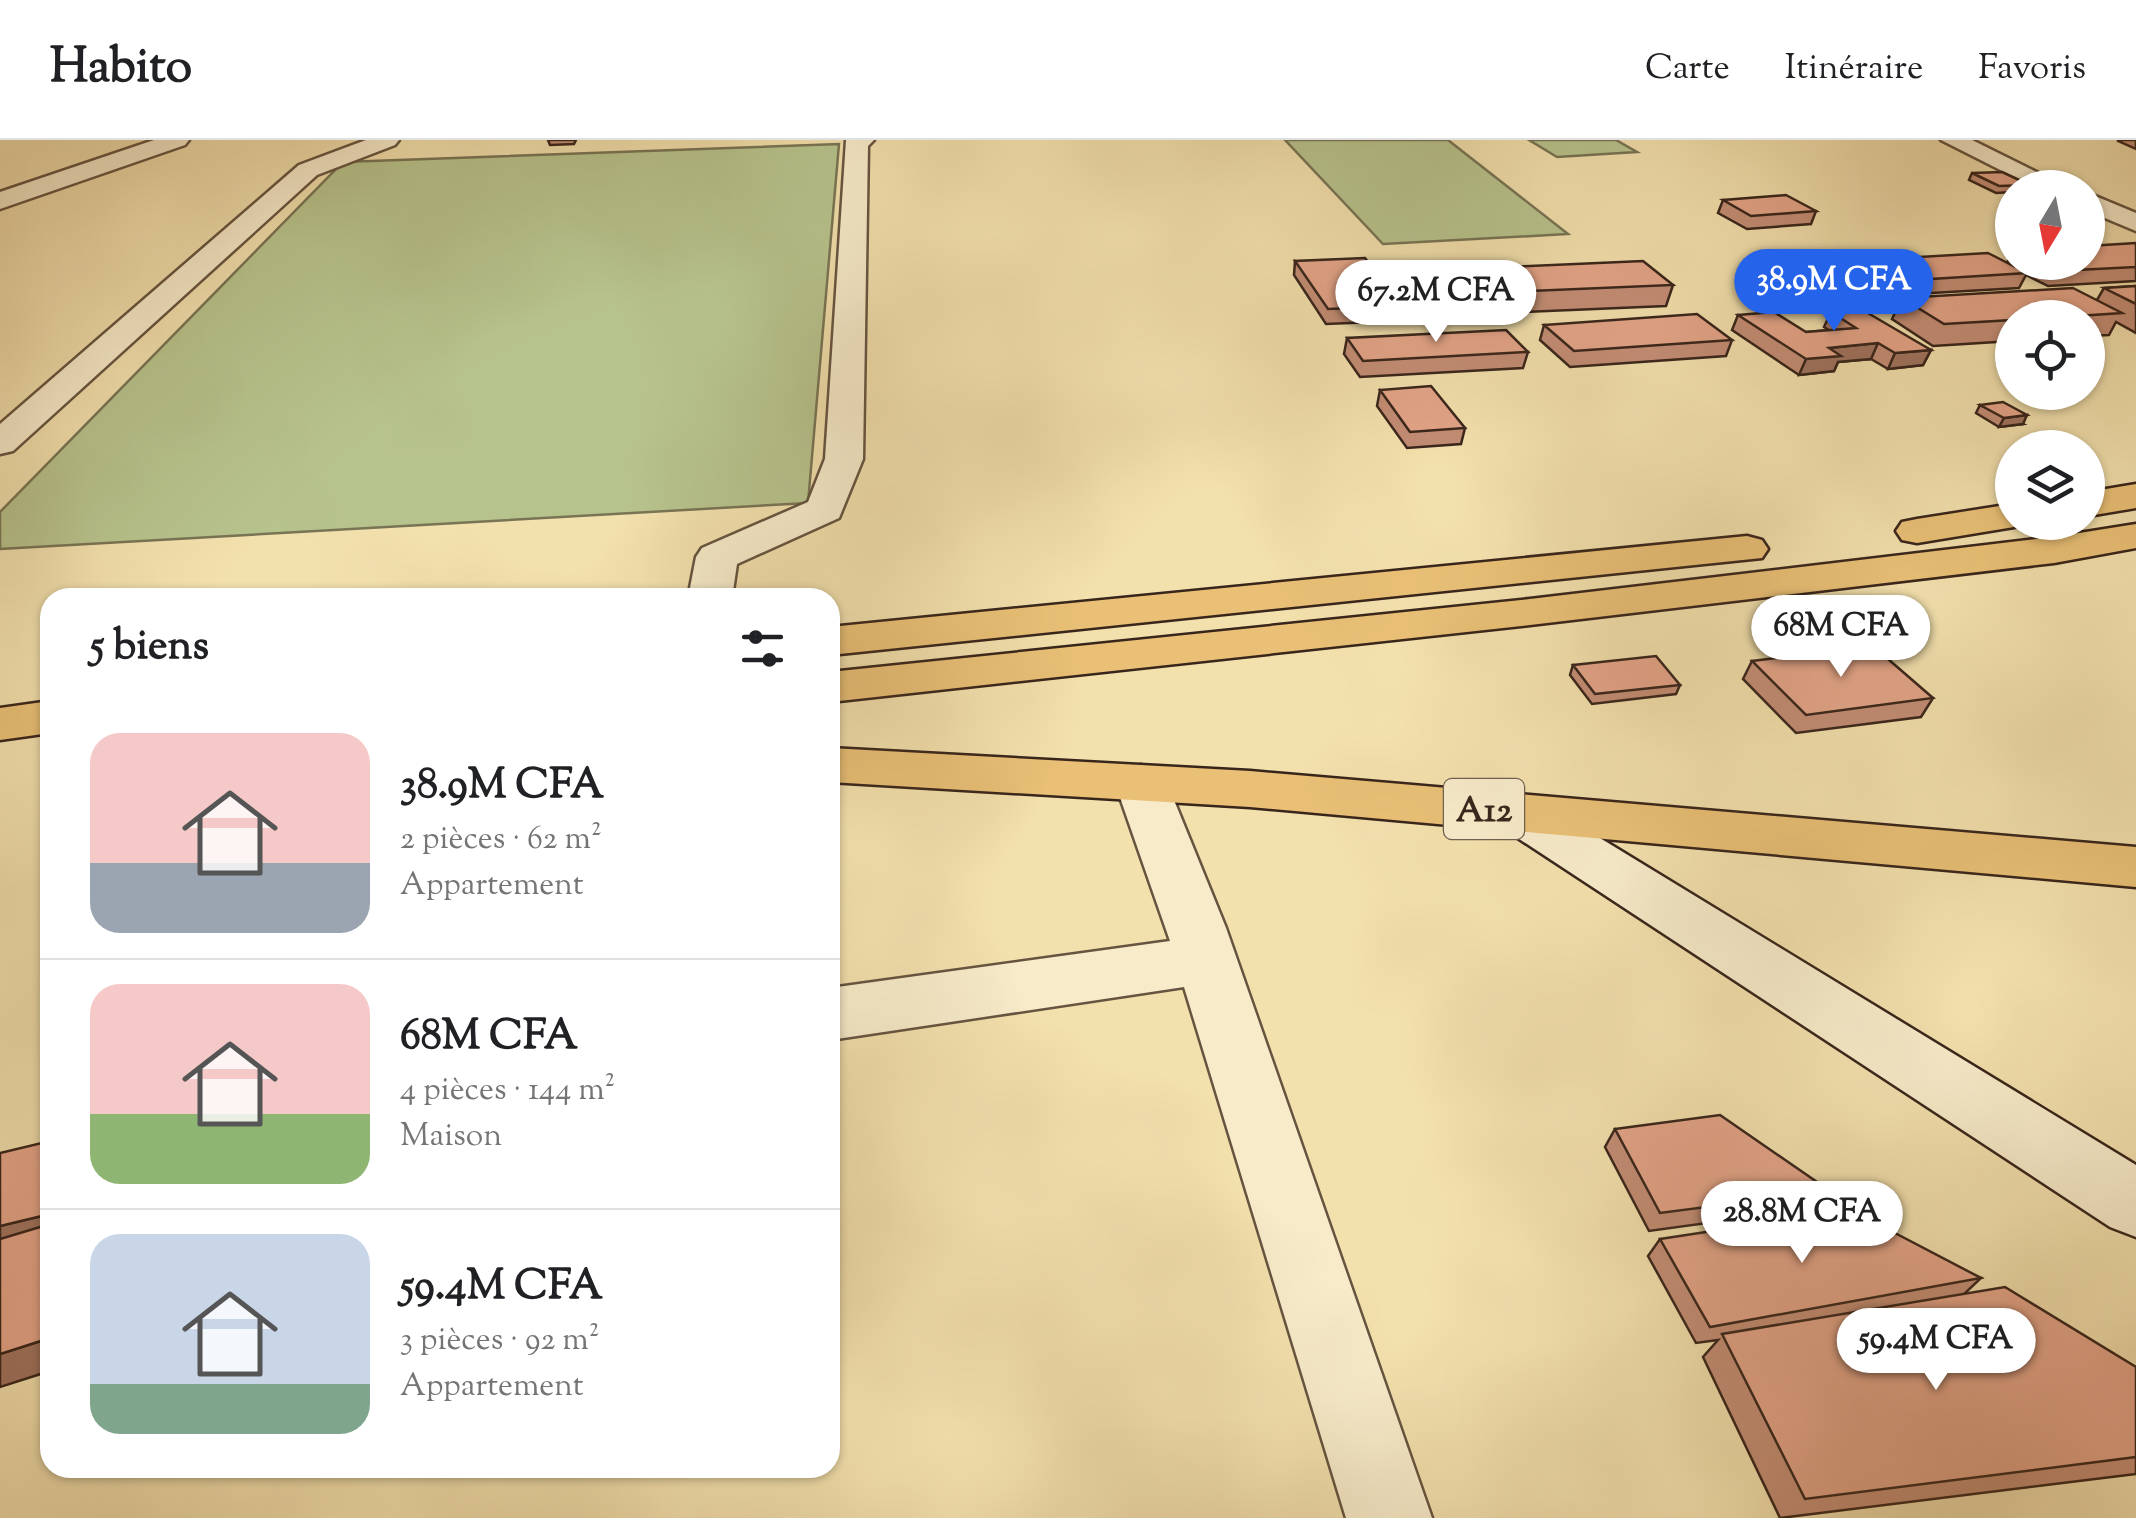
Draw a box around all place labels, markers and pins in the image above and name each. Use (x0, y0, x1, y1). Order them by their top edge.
pin: 38.9M CFA (1720, 249, 1948, 334)
pin: 67.2M CFA (1322, 260, 1550, 345)
pin: 68M CFA (1749, 595, 1933, 680)
pin: 28.8M CFA (1688, 1181, 1916, 1266)
pin: 59.4M CFA (1822, 1308, 2050, 1393)

